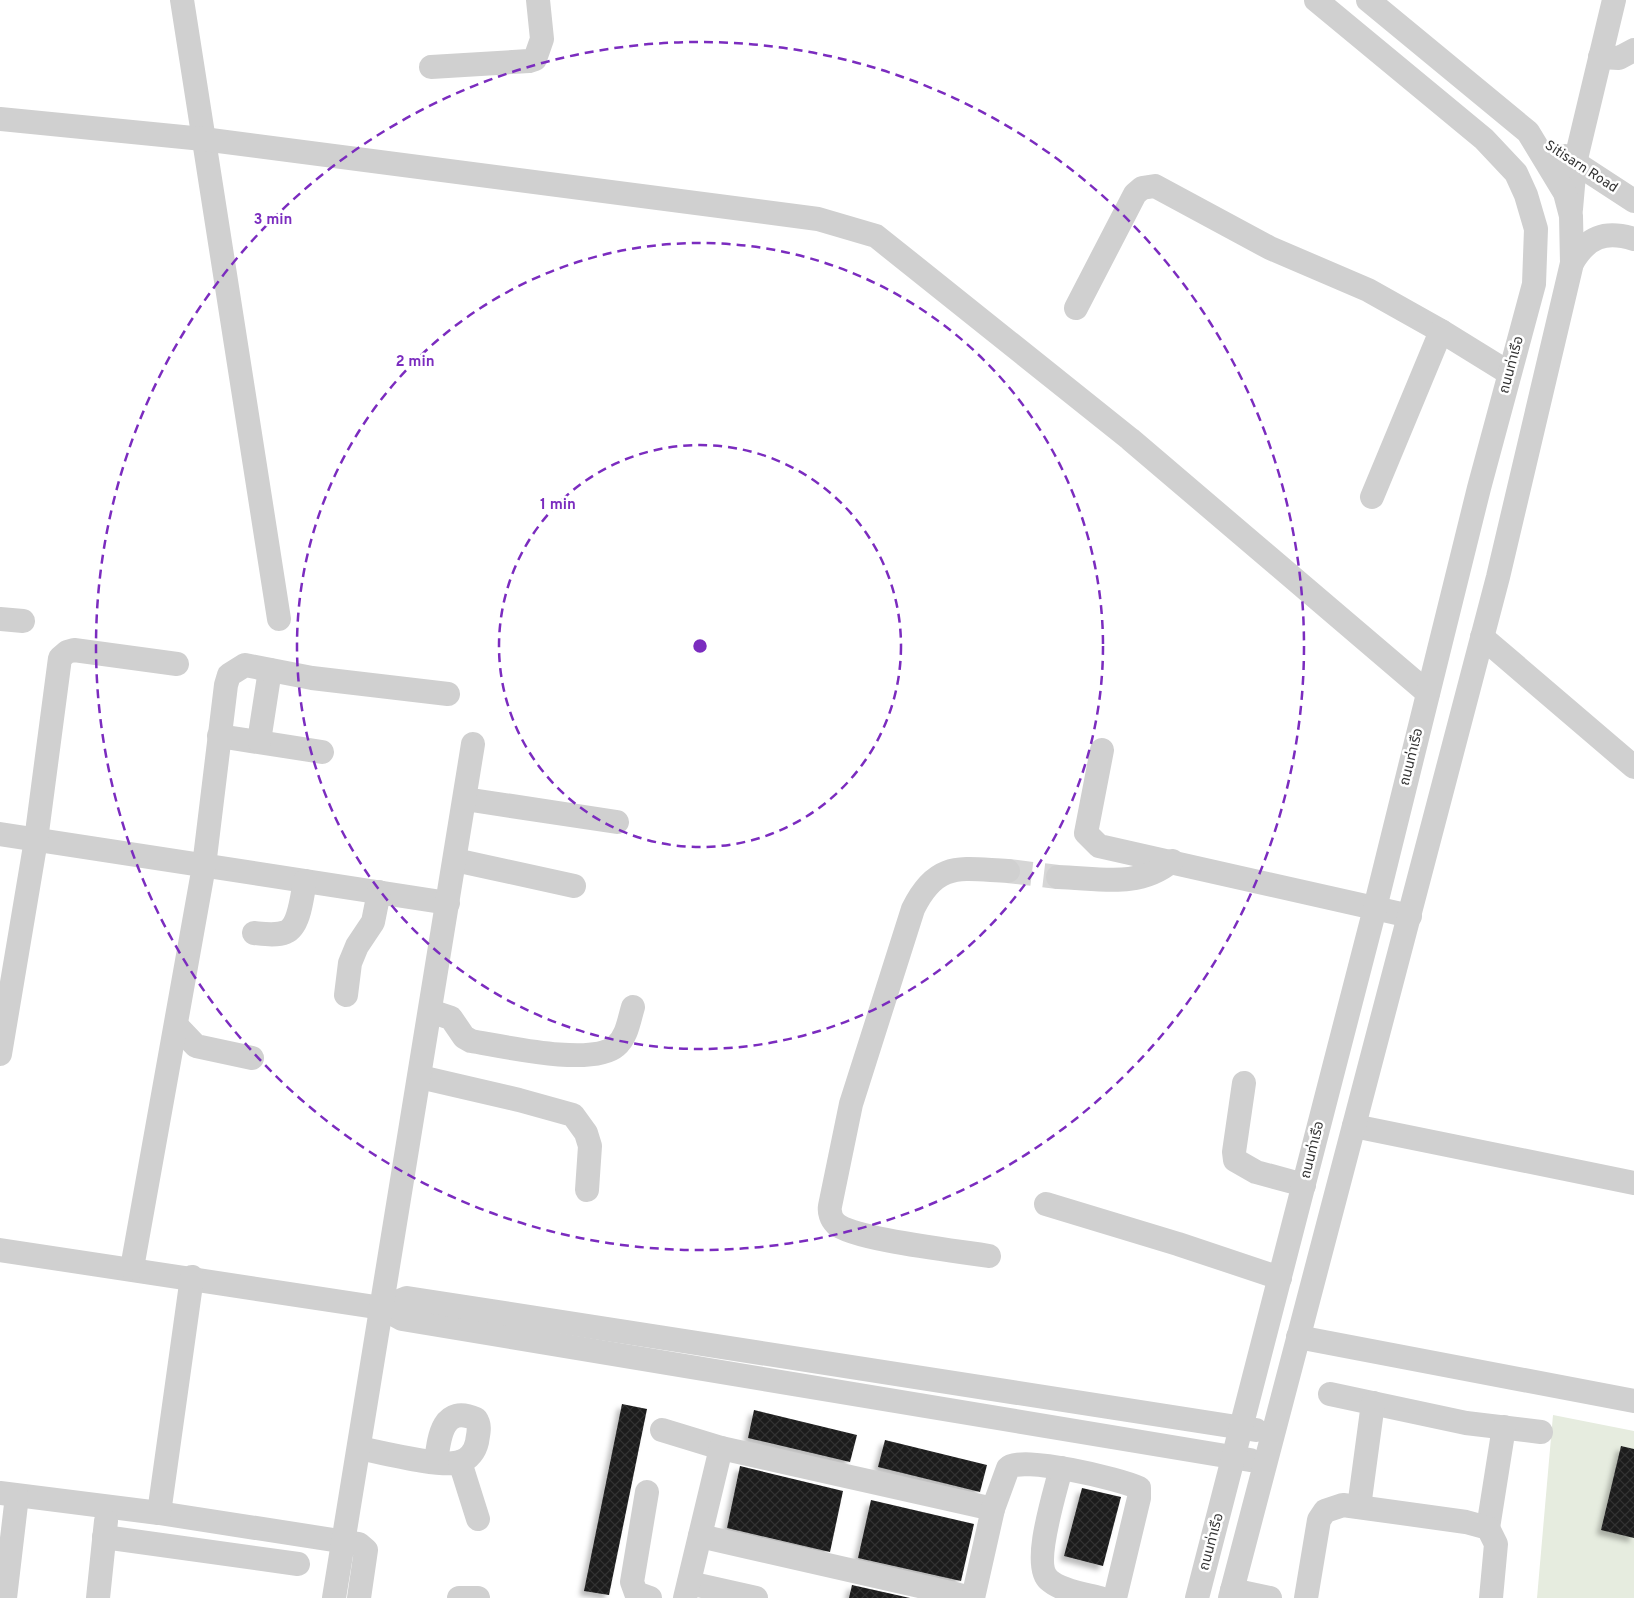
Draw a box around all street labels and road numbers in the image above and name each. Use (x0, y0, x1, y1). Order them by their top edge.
street label: Sitisarn Road (1541, 137, 1621, 197)
street label: ถนนท่าเรือ (1495, 334, 1528, 396)
street label: ถนนท่าเรือ (1396, 726, 1427, 788)
street label: ถนนท่าเรือ (1297, 1119, 1328, 1181)
street label: ถนนท่าเรือ (1195, 1511, 1228, 1573)

